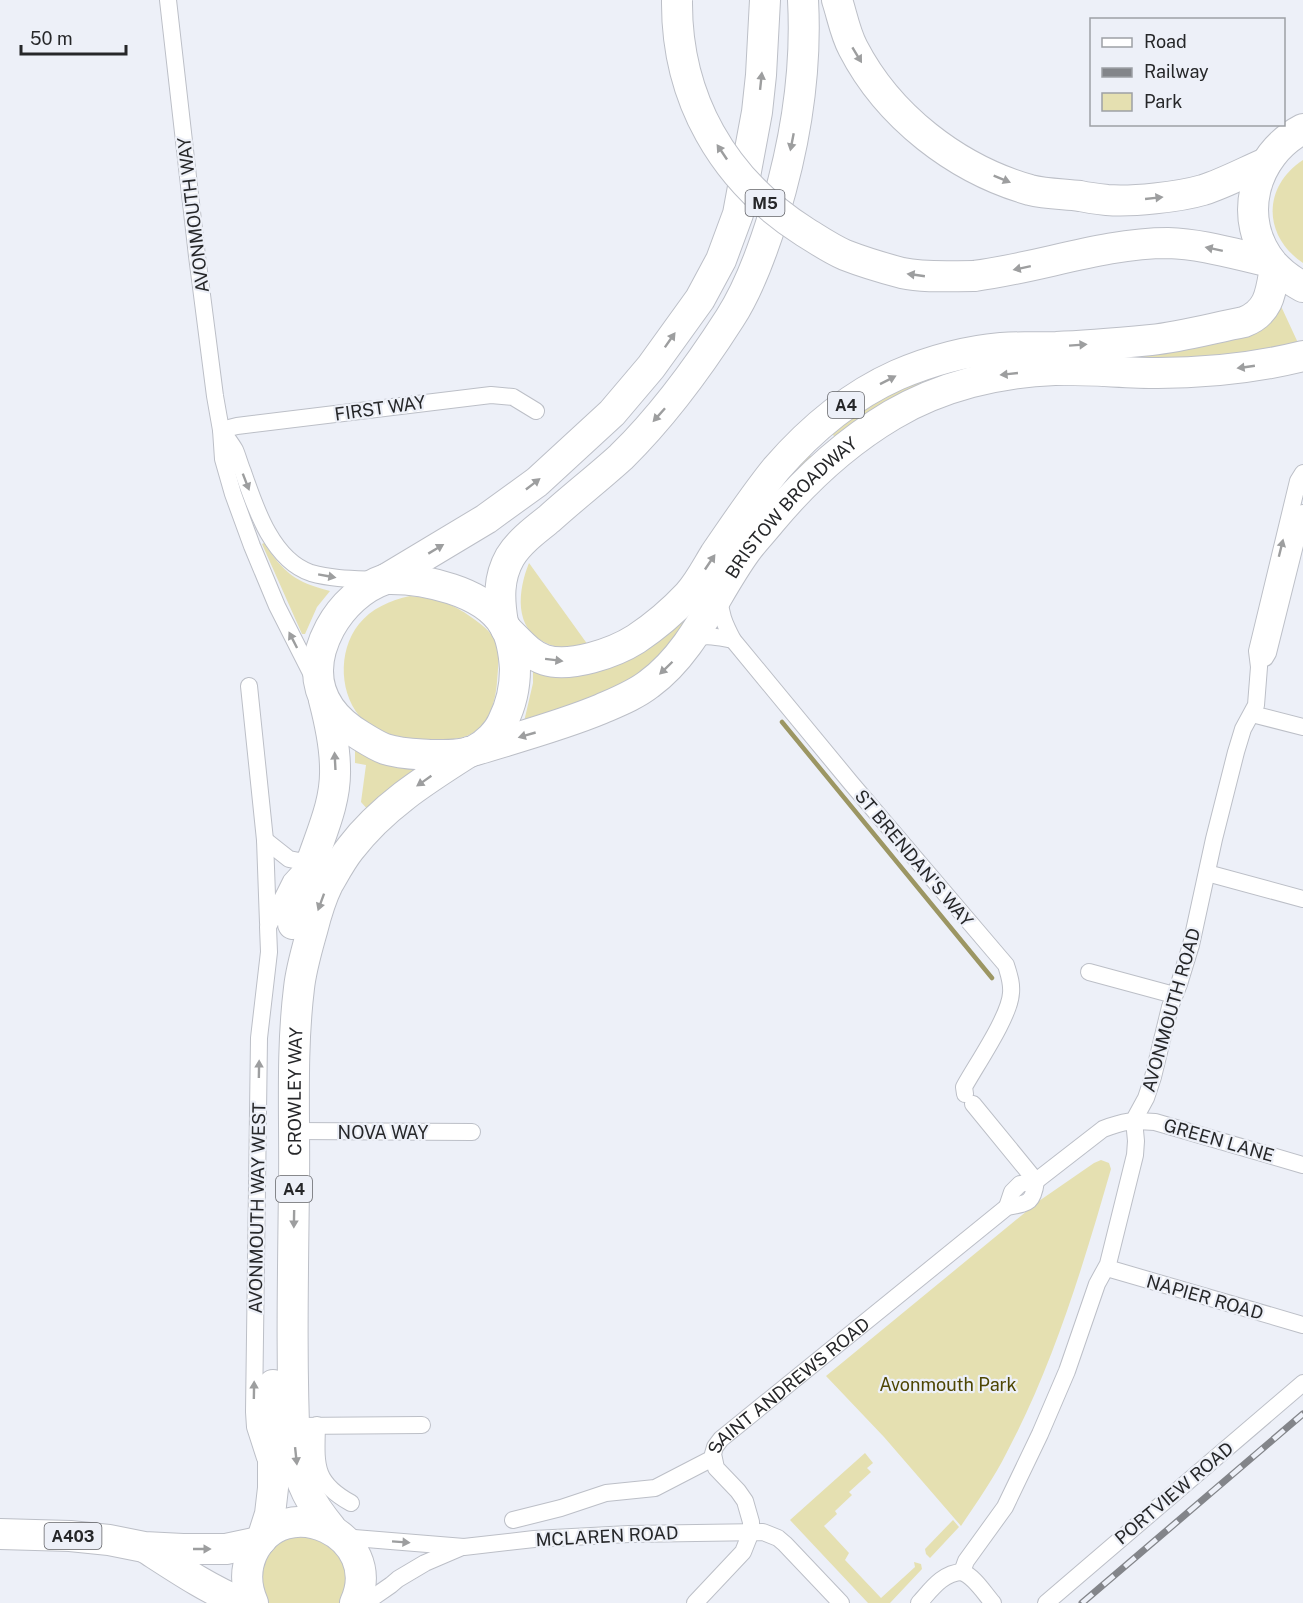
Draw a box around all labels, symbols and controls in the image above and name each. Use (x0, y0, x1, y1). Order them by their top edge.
scale bar (21, 18, 126, 56)
legend (1090, 18, 1285, 126)
text: 50 m (30, 28, 73, 49)
text: Road (1144, 31, 1187, 52)
one-way arrow (851, 47, 862, 63)
text: Railway (1144, 61, 1209, 82)
one-way arrow (756, 71, 765, 90)
text: Park (1144, 91, 1182, 112)
one-way arrow (787, 132, 796, 151)
street label: AVONMOUTH WAY (173, 136, 213, 294)
one-way arrow (716, 143, 727, 160)
one-way arrow (993, 175, 1011, 184)
road number: M5 (746, 190, 784, 216)
one-way arrow (1145, 193, 1164, 202)
one-way arrow (1205, 244, 1223, 254)
one-way arrow (1013, 264, 1031, 274)
one-way arrow (906, 270, 925, 279)
one-way arrow (664, 332, 676, 348)
one-way arrow (1069, 341, 1088, 350)
one-way arrow (1236, 363, 1255, 372)
one-way arrow (1000, 369, 1019, 379)
one-way arrow (880, 375, 897, 384)
street label: FIRST WAY (333, 391, 427, 425)
road number: A4 (828, 392, 864, 418)
one-way arrow (652, 408, 666, 423)
street label: BRISTOW BROADWAY (720, 432, 861, 582)
one-way arrow (242, 473, 252, 491)
one-way arrow (525, 478, 541, 491)
one-way arrow (1277, 539, 1287, 558)
one-way arrow (428, 543, 444, 554)
one-way arrow (705, 553, 716, 570)
one-way arrow (318, 572, 337, 581)
one-way arrow (289, 631, 299, 649)
one-way arrow (544, 656, 563, 665)
one-way arrow (660, 661, 674, 675)
one-way arrow (518, 731, 536, 740)
one-way arrow (330, 752, 339, 771)
one-way arrow (417, 775, 433, 787)
street label: ST BRENDAN'S WAY (851, 785, 977, 931)
one-way arrow (316, 893, 326, 911)
street label: AVONMOUTH ROAD (1138, 926, 1204, 1094)
street label: CROWLEY WAY (283, 1027, 306, 1156)
one-way arrow (254, 1060, 264, 1079)
street label: AVONMOUTH WAY WEST (245, 1102, 269, 1314)
street label: GREEN LANE (1161, 1114, 1277, 1166)
street label: NOVA WAY (338, 1122, 428, 1143)
road number: A4 (276, 1176, 312, 1202)
one-way arrow (289, 1210, 298, 1229)
street label: NAPIER ROAD (1144, 1270, 1266, 1324)
street label: SAINT ANDREWS ROAD (703, 1313, 873, 1456)
park label: Avonmouth Park (879, 1374, 1017, 1395)
one-way arrow (249, 1381, 259, 1400)
street label: PORTVIEW ROAD (1111, 1437, 1237, 1549)
one-way arrow (291, 1447, 300, 1466)
street label: MCLAREN ROAD (535, 1522, 679, 1550)
road number: A403 (44, 1523, 101, 1549)
one-way arrow (391, 1537, 410, 1546)
one-way arrow (193, 1544, 212, 1554)

